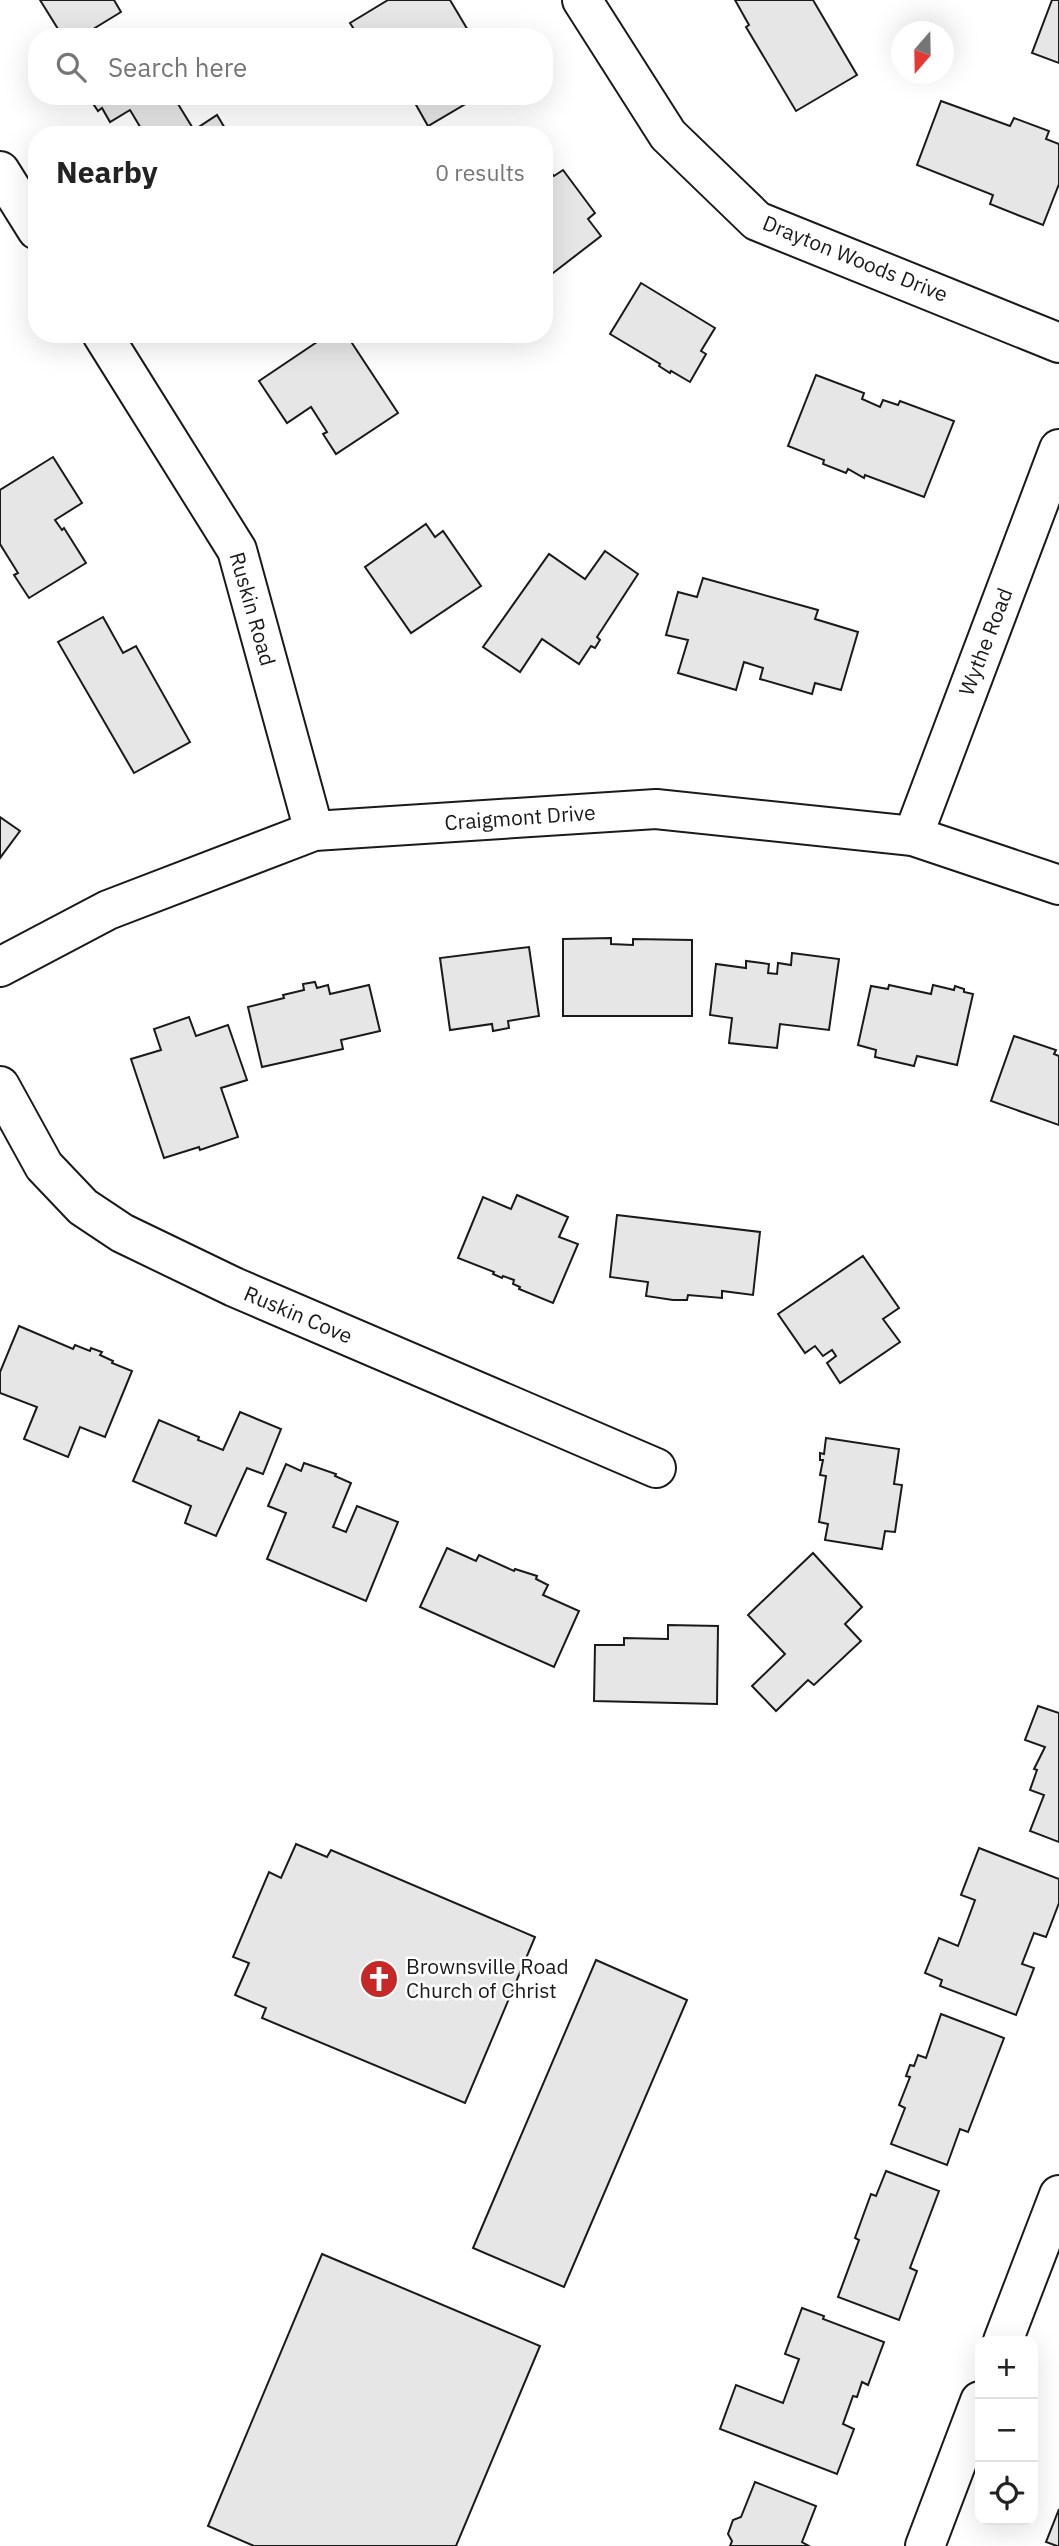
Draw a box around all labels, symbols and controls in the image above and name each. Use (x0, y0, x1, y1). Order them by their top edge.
north arrow (891, 21, 954, 84)
search box (28, 28, 553, 105)
icon: search (52, 48, 90, 86)
text: Search here (108, 50, 247, 84)
text: Nearby (56, 152, 158, 191)
text: 0 results (435, 157, 525, 187)
street label: Drayton Woods Drive (759, 208, 952, 308)
street label: Ruskin Road (223, 549, 283, 669)
street label: Wythe Road (952, 584, 1018, 700)
street label: Craigmont Drive (443, 798, 596, 836)
street label: Ruskin Cove (240, 1279, 357, 1349)
place label: Brownsville Road Church of Christ (406, 1952, 569, 2004)
church icon: Brownsville Road Church of Christ (358, 1958, 400, 2000)
map controls (975, 2336, 1038, 2525)
button: + (975, 2336, 1038, 2399)
button: − (975, 2399, 1038, 2462)
button: locate (975, 2462, 1038, 2525)

